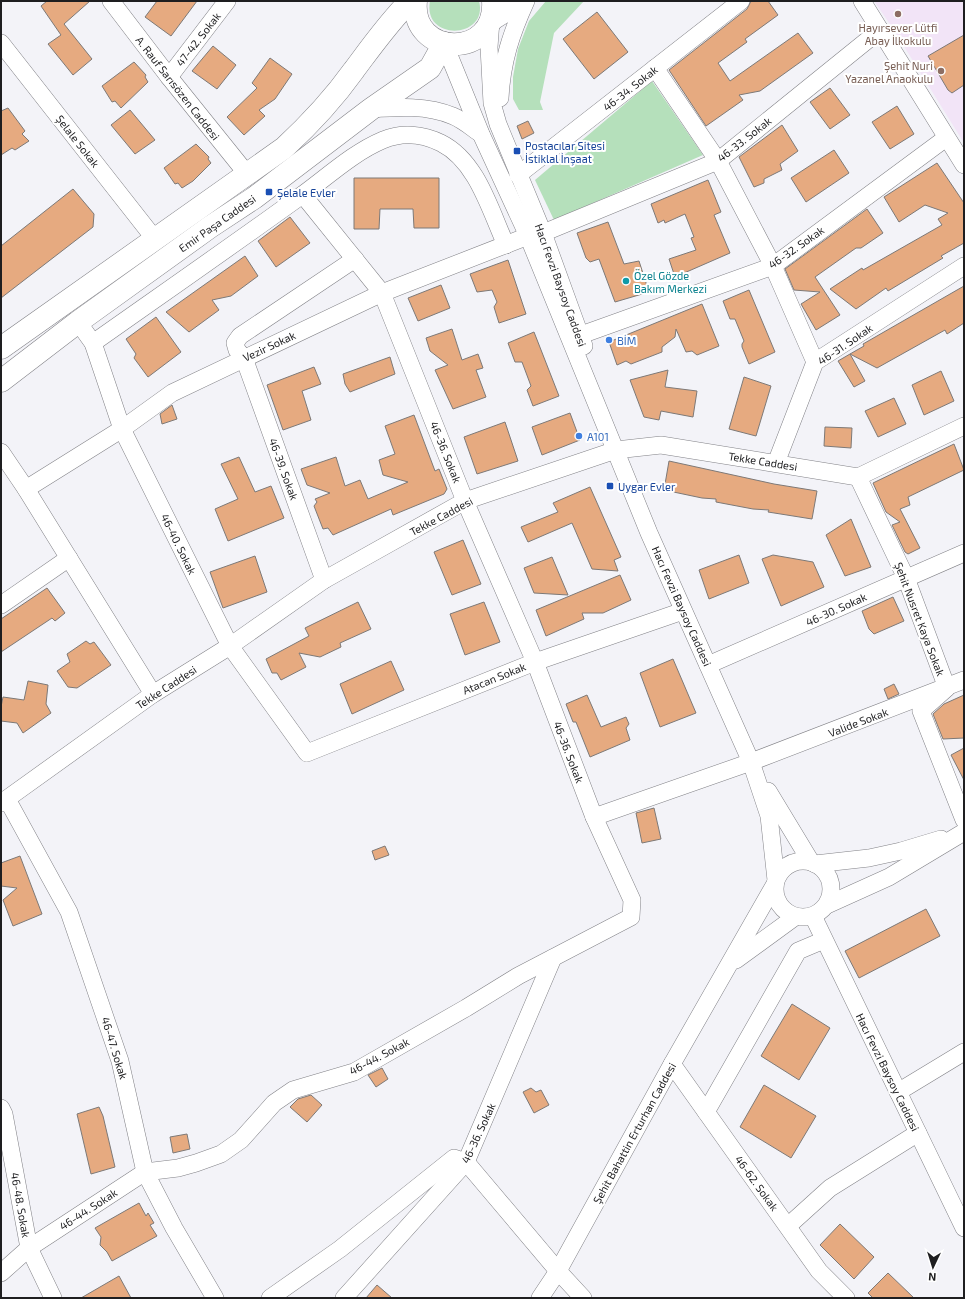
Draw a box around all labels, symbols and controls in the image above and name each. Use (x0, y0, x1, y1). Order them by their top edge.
street label: 47-42. Sokak (173, 9, 223, 68)
marker: Hayırsever Lütfi Abay İlkokulu (893, 9, 903, 19)
place label: Hayırsever Lütfi Abay İlkokulu (859, 21, 937, 47)
street label: A. Rauf Sarısözen Caddesi (133, 34, 223, 142)
place label: Şehit Nuri Yazanel Anaokulu (845, 59, 933, 85)
street label: 46-34. Sokak (600, 62, 660, 113)
marker: Şehit Nuri Yazanel Anaokulu (936, 66, 946, 76)
street label: Şelale Sokak (52, 112, 103, 171)
street label: 46-33. Sokak (714, 114, 774, 164)
place label: Postacılar Sitesi İstiklal İnşaat (525, 139, 605, 166)
marker: Postacılar Sitesi İstiklal İnşaat (512, 146, 522, 156)
place label: Şelale Evler (277, 186, 336, 201)
marker: Şelale Evler (264, 187, 274, 197)
street label: Emir Paşa Caddesi (176, 192, 259, 255)
street label: Hacı Fevzi Baysoy Caddesi (533, 222, 589, 348)
street label: 46-32. Sokak (766, 223, 827, 271)
place label: Özel Gözde Bakım Merkezi (634, 268, 707, 295)
marker: Özel Gözde Bakım Merkezi (621, 276, 631, 286)
street label: 46-31. Sokak (815, 321, 875, 367)
street label: Vezir Sokak (241, 328, 298, 364)
place label: BİM (617, 334, 636, 347)
marker: BİM (604, 335, 614, 345)
street label: 46-36. Sokak (428, 419, 464, 485)
place label: A101 (587, 430, 609, 443)
marker: A101 (574, 431, 584, 441)
street label: 46-39. Sokak (267, 436, 301, 502)
street label: Tekke Caddesi (728, 449, 798, 473)
place label: Uygar Evler (618, 480, 676, 493)
marker: Uygar Evler (605, 481, 615, 491)
street label: Tekke Caddesi (407, 494, 475, 538)
street label: 46-40. Sokak (159, 511, 199, 577)
street label: Hacı Fevzi Baysoy Caddesi (650, 544, 714, 668)
street label: Şehit Nusret Kaya Sokak (890, 560, 948, 679)
street label: 46-30. Sokak (803, 590, 869, 628)
street label: Atacan Sokak (461, 659, 528, 697)
street label: Tekke Caddesi (133, 663, 199, 711)
street label: Valide Sokak (826, 705, 890, 739)
street label: 46-36. Sokak (551, 719, 587, 785)
street label: Hacı Fevzi Baysoy Caddesi (854, 1011, 922, 1133)
street label: 46-47. Sokak (99, 1015, 131, 1081)
street label: 46-44. Sokak (347, 1035, 412, 1077)
street label: Şehit Bahattin Erturhan Caddesi (590, 1060, 680, 1207)
street label: 46-36. Sokak (458, 1100, 498, 1165)
street label: 46-62. Sokak (733, 1153, 782, 1213)
street label: 46-48. Sokak (9, 1171, 33, 1239)
street label: 46-44. Sokak (57, 1185, 120, 1232)
north arrow (913, 1247, 953, 1287)
text: N (928, 1271, 937, 1284)

